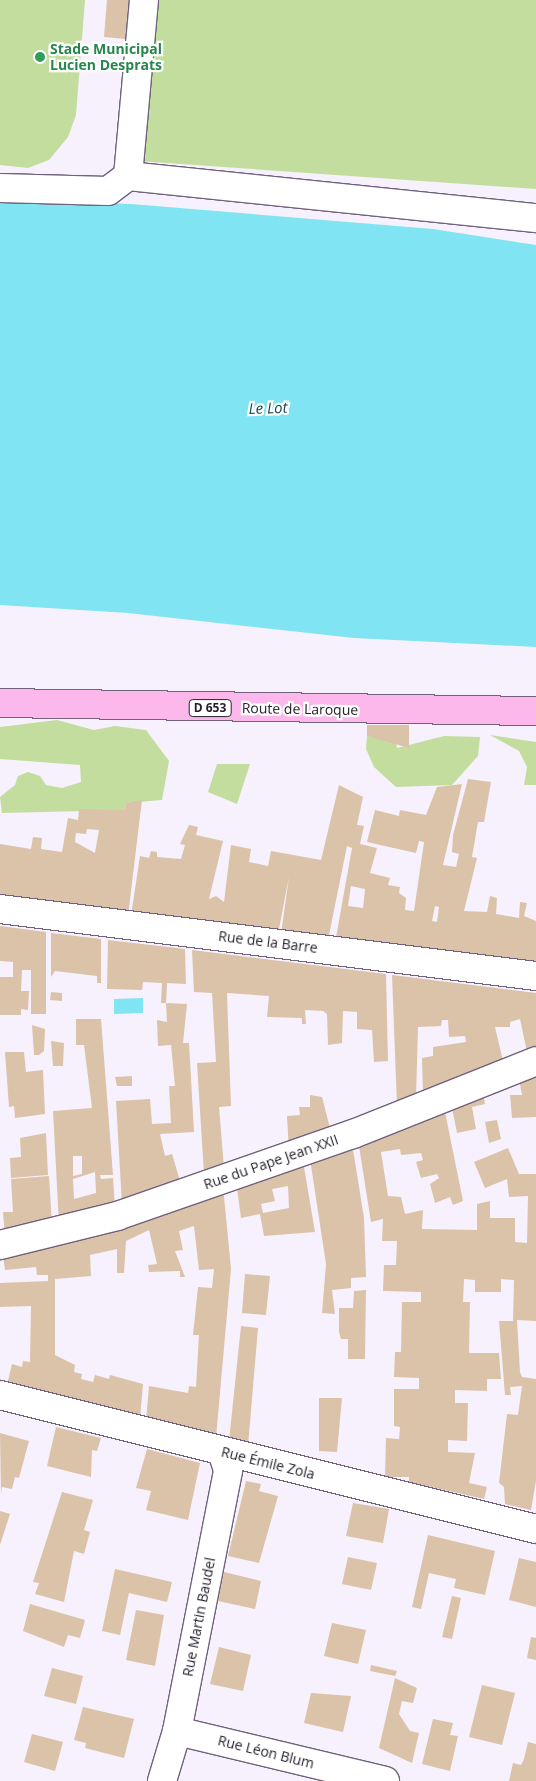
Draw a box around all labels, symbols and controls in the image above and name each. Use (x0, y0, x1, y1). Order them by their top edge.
place label: Stade Municipal Lucien Desprats (50, 41, 162, 74)
marker: Stade Municipal Lucien Desprats (34, 51, 46, 63)
water label: Le Lot (248, 398, 288, 418)
road number: D 653 (188, 698, 232, 718)
street label: Route de Laroque (242, 700, 358, 718)
street label: Rue de la Barre (217, 928, 319, 956)
street label: Rue du Pape Jean XXII (201, 1131, 341, 1193)
street label: Rue Émile Zola (220, 1443, 316, 1483)
street label: Rue Martin Baudel (179, 1556, 219, 1678)
street label: Rue Léon Blum (216, 1732, 316, 1772)

